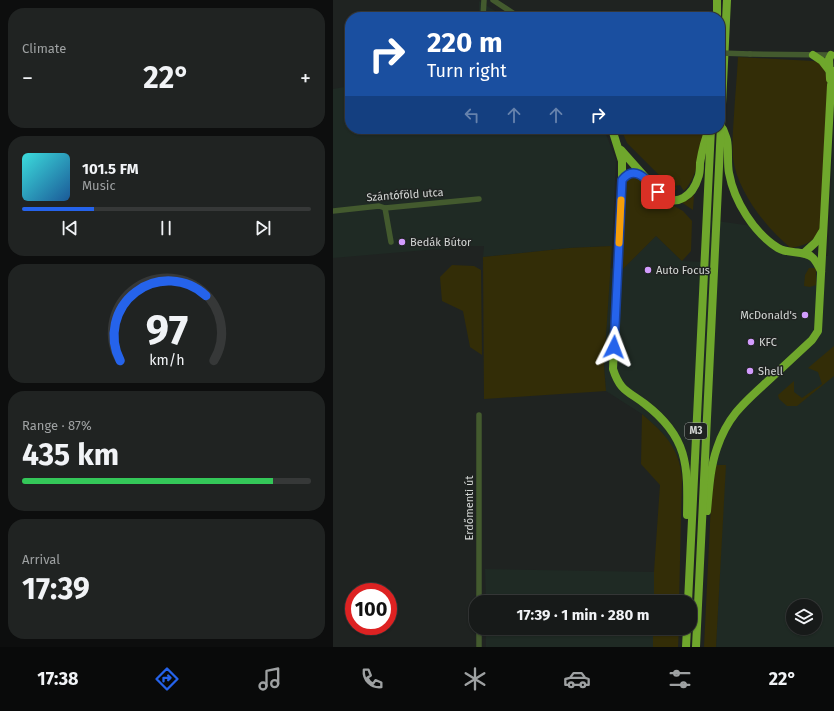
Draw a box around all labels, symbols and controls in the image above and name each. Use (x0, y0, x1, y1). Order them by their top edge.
text: 220 m (427, 26, 503, 59)
icon: right (361, 28, 413, 80)
text: Climate (22, 41, 66, 56)
text: 22° (143, 60, 190, 96)
text: Turn right (427, 60, 507, 82)
text: − (22, 65, 33, 92)
text: + (300, 65, 311, 92)
icon: left (461, 104, 483, 126)
icon: ahead (503, 104, 525, 126)
icon: ahead (545, 104, 567, 126)
icon: right (587, 104, 609, 126)
text: 101.5 FM (82, 160, 138, 178)
pin (641, 175, 675, 209)
text: Music (82, 178, 116, 193)
icon: arrive (647, 181, 669, 203)
street label: Szántóföld utca (366, 186, 444, 204)
icon: previous (59, 217, 81, 239)
icon: pause (155, 217, 177, 239)
icon: next (252, 217, 274, 239)
place label: Bedák Bútor (410, 236, 472, 249)
marker: Bedák Bútor (397, 237, 407, 247)
place label: Auto Focus (656, 264, 710, 277)
marker: Auto Focus (643, 265, 653, 275)
text: 97 (145, 305, 188, 355)
place label: McDonald's (740, 309, 797, 322)
marker: McDonald's (800, 310, 810, 320)
position arrow (593, 326, 635, 368)
place label: KFC (759, 336, 777, 349)
marker: KFC (746, 337, 756, 347)
text: km/h (149, 352, 184, 369)
place label: Shell (758, 365, 783, 378)
marker: Shell (745, 366, 755, 376)
text: Range · 87% (22, 418, 92, 433)
road number: M3 (685, 423, 707, 439)
text: 435 km (22, 437, 119, 473)
street label: Erdőmenti út (463, 476, 476, 540)
text: Arrival (22, 552, 60, 567)
text: 17:39 (22, 571, 90, 607)
speed limit sign: 100 (345, 583, 397, 635)
map controls (786, 599, 822, 635)
button: layers (786, 599, 822, 635)
text: 17:39 · 1 min · 280 m (517, 606, 649, 624)
icon: directions (153, 665, 181, 693)
icon: music (256, 665, 284, 693)
icon: phone (358, 665, 386, 693)
icon: climate (461, 665, 489, 693)
icon: car (563, 665, 591, 693)
icon: filters (666, 665, 694, 693)
text: 17:38 (37, 668, 79, 690)
text: 22° (769, 668, 797, 690)

